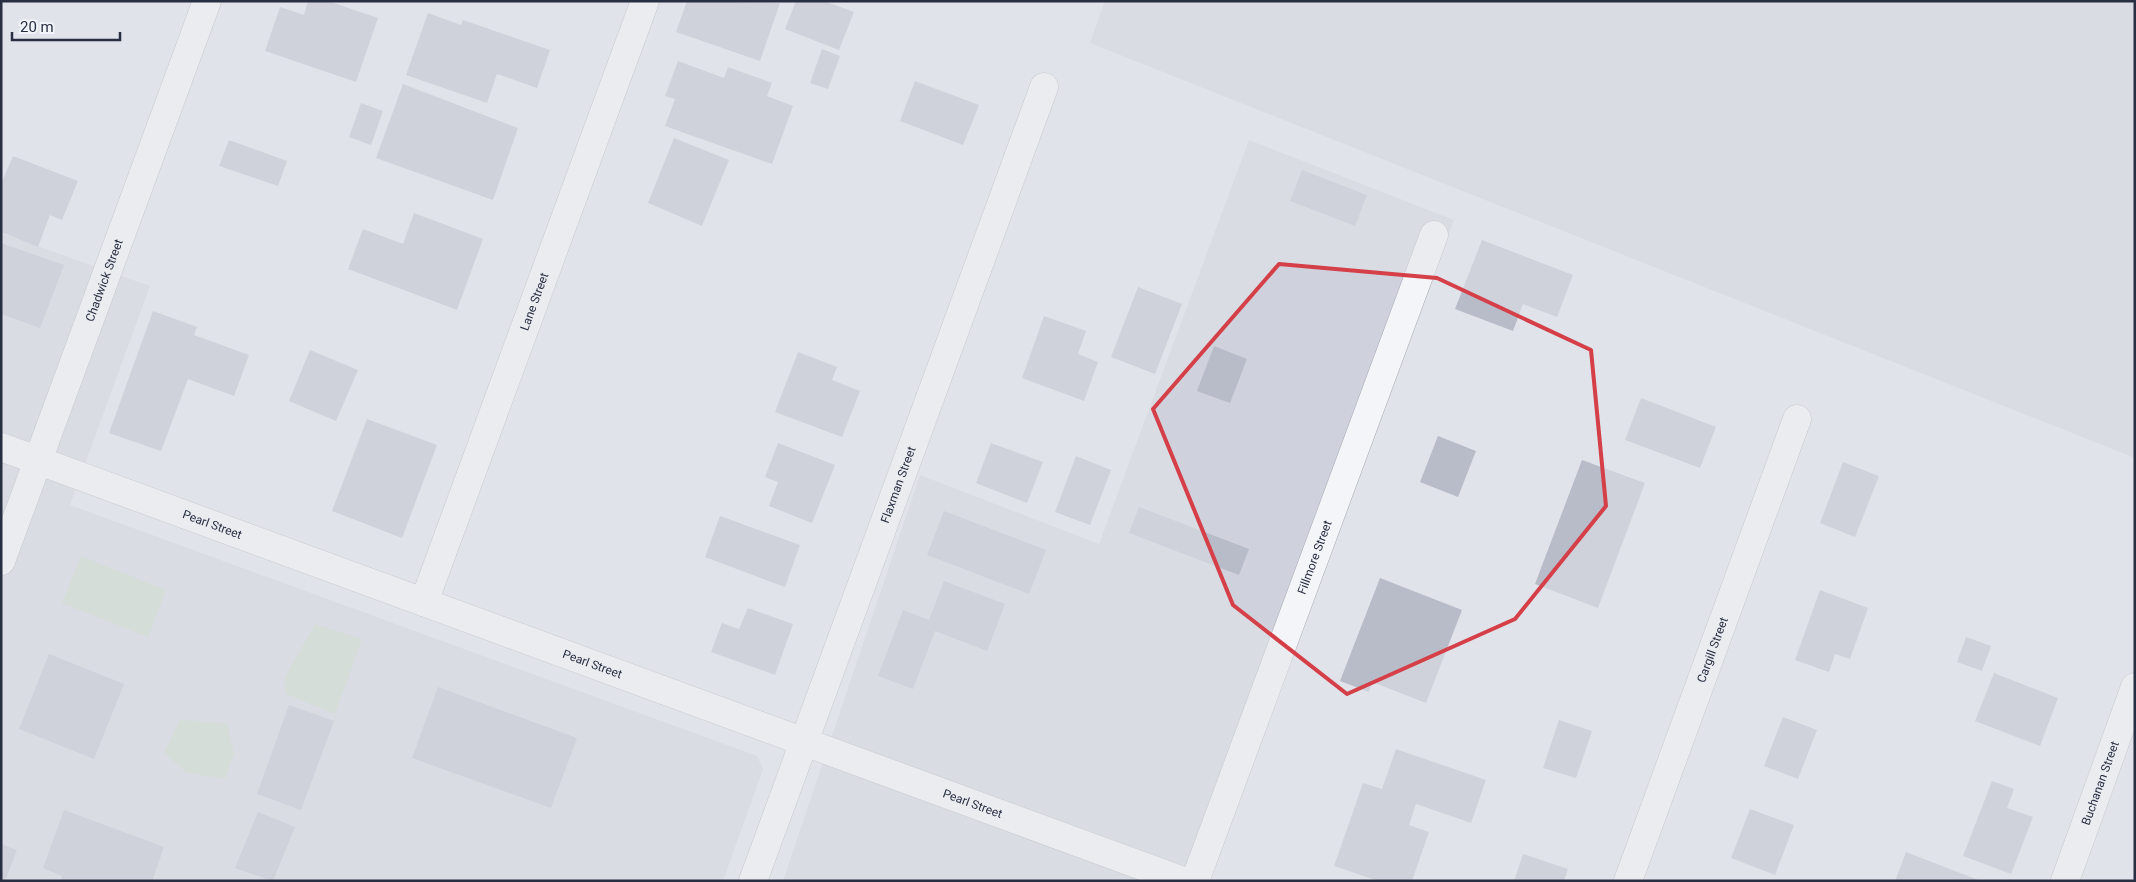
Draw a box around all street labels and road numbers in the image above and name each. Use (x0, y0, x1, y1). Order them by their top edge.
street label: Chadwick Street (83, 237, 126, 324)
street label: Lane Street (517, 271, 552, 333)
street label: Flaxman Street (878, 445, 919, 525)
street label: Pearl Street (181, 507, 244, 542)
street label: Fillmore Street (1295, 518, 1335, 596)
street label: Cargill Street (1694, 615, 1731, 685)
street label: Pearl Street (561, 647, 624, 681)
street label: Buchanan Street (2079, 739, 2122, 827)
street label: Pearl Street (941, 786, 1004, 821)

